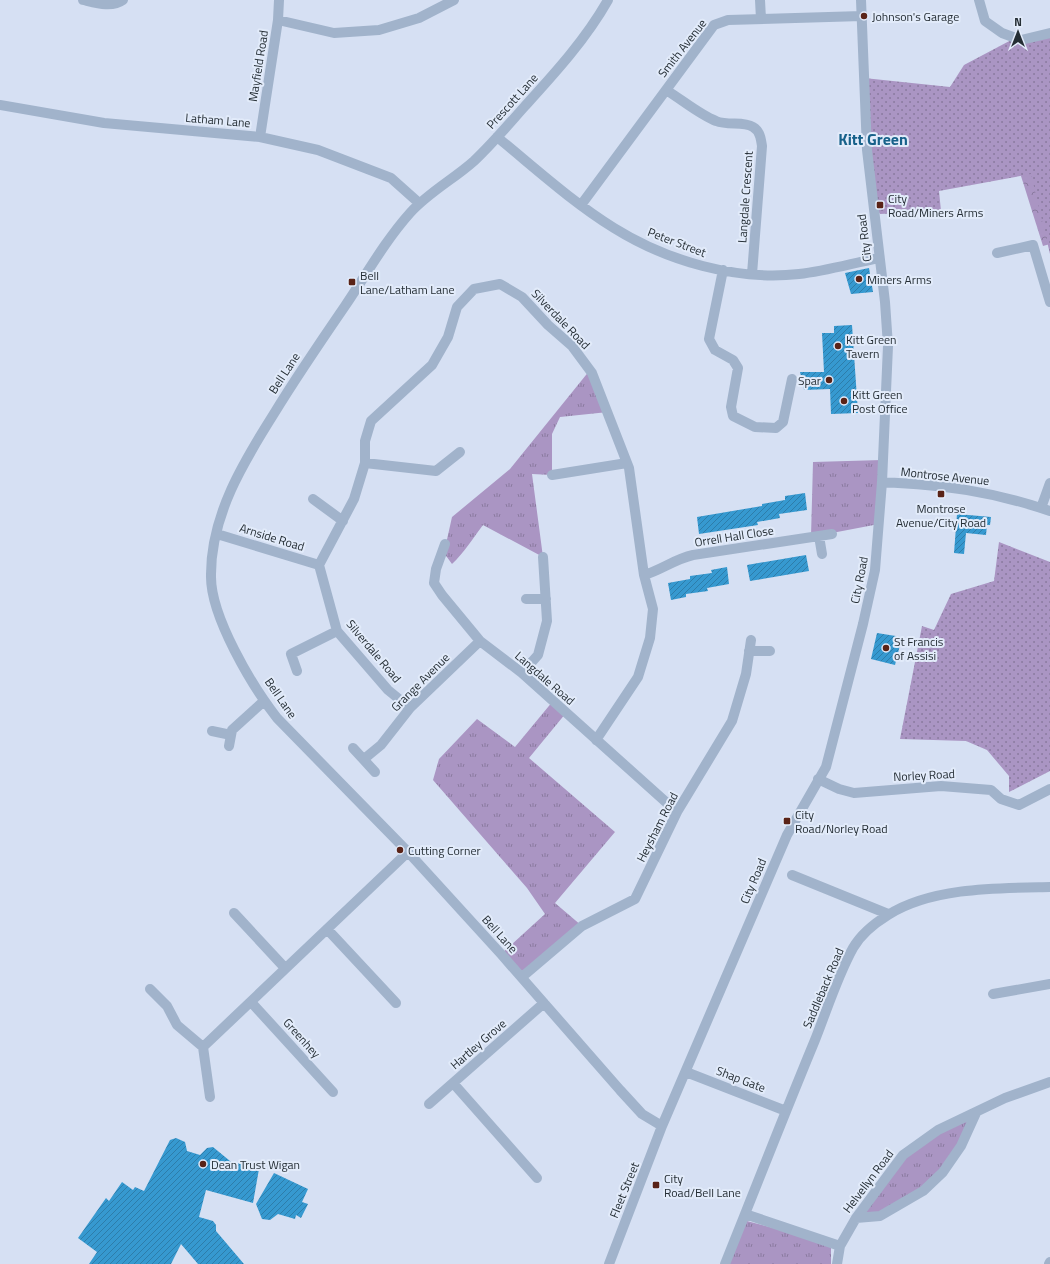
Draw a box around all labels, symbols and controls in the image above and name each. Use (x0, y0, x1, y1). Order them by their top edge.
place label: Johnson's Garage (872, 7, 959, 26)
marker: Johnson's Garage (859, 11, 869, 21)
north arrow (998, 12, 1038, 52)
text: N (1014, 14, 1022, 30)
street label: Smith Avenue (653, 15, 711, 81)
street label: Mayfield Road (243, 29, 273, 103)
street label: Prescott Lane (482, 69, 542, 133)
street label: Latham Lane (185, 108, 251, 132)
district label: Kitt Green (838, 127, 908, 151)
street label: Langdale Crescent (732, 150, 758, 244)
place label: City Road/Miners Arms (888, 189, 984, 222)
marker: City Road/Miners Arms (875, 200, 885, 210)
street label: City Road (852, 213, 876, 263)
street label: Peter Street (645, 222, 710, 262)
place label: Bell Lane/Latham Lane (360, 266, 455, 299)
place label: Miners Arms (867, 270, 932, 289)
marker: Miners Arms (854, 274, 864, 284)
marker: Bell Lane/Latham Lane (347, 277, 357, 287)
street label: Silverdale Road (527, 285, 595, 353)
place label: Kitt Green Tavern (846, 330, 897, 363)
marker: Kitt Green Tavern (833, 341, 843, 351)
street label: Bell Lane (264, 349, 304, 397)
place label: Spar (798, 371, 821, 390)
marker: Spar (824, 375, 834, 385)
place label: Kitt Green Post Office (852, 385, 908, 418)
marker: Kitt Green Post Office (839, 396, 849, 406)
street label: Montrose Avenue (900, 462, 990, 490)
marker: Montrose Avenue/City Road (936, 489, 946, 499)
place label: Montrose Avenue/City Road (896, 499, 986, 532)
street label: Arnside Road (237, 518, 307, 556)
street label: Orrell Hall Close (693, 520, 775, 552)
street label: City Road (845, 555, 873, 605)
street label: Silverdale Road (342, 615, 406, 687)
place label: St Francis of Assisi (894, 632, 944, 665)
marker: St Francis of Assisi (881, 643, 891, 653)
street label: Langdale Road (511, 646, 579, 710)
street label: Grange Avenue (386, 648, 454, 716)
street label: Bell Lane (260, 674, 302, 722)
street label: Norley Road (893, 764, 955, 786)
street label: Heysham Road (631, 789, 683, 865)
place label: City Road/Norley Road (795, 805, 888, 838)
marker: City Road/Norley Road (782, 816, 792, 826)
place label: Cutting Corner (408, 841, 481, 860)
marker: Cutting Corner (395, 845, 405, 855)
street label: City Road (735, 855, 771, 907)
street label: Bell Lane (478, 911, 522, 957)
street label: Saddleback Road (797, 945, 849, 1031)
street label: Greenhey (279, 1014, 325, 1062)
street label: Hartley Grove (446, 1014, 510, 1074)
street label: Shap Gate (714, 1061, 768, 1097)
street label: Helvellyn Road (838, 1145, 898, 1217)
place label: Dean Trust Wigan (211, 1155, 300, 1174)
street label: Fleet Street (604, 1158, 644, 1221)
marker: Dean Trust Wigan (198, 1159, 208, 1169)
place label: City Road/Bell Lane (664, 1169, 741, 1202)
marker: City Road/Bell Lane (651, 1180, 661, 1190)

